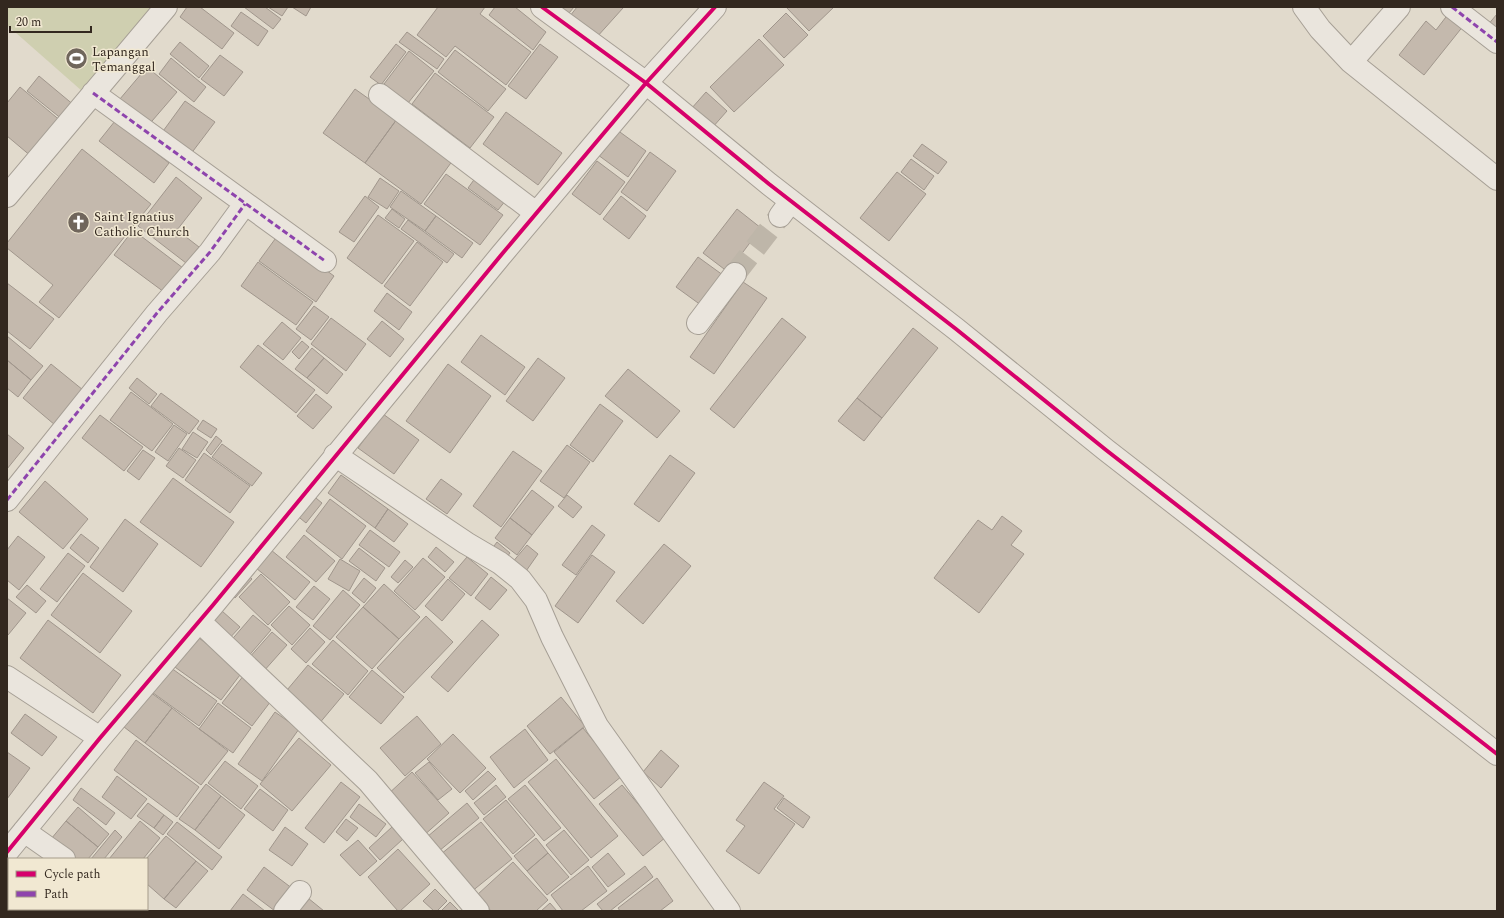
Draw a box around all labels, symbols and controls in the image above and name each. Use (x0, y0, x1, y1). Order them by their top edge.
scale bar (10, 8, 91, 34)
text: 20 m (16, 13, 41, 32)
place label: Lapangan Temanggal (92, 42, 155, 77)
sports icon: Lapangan Temanggal (64, 45, 90, 71)
place label: Saint Ignatius Catholic Church (94, 207, 190, 242)
church icon: Saint Ignatius Catholic Church (66, 210, 92, 236)
legend (8, 858, 148, 910)
text: Cycle path (44, 865, 101, 884)
text: Path (44, 885, 69, 904)

